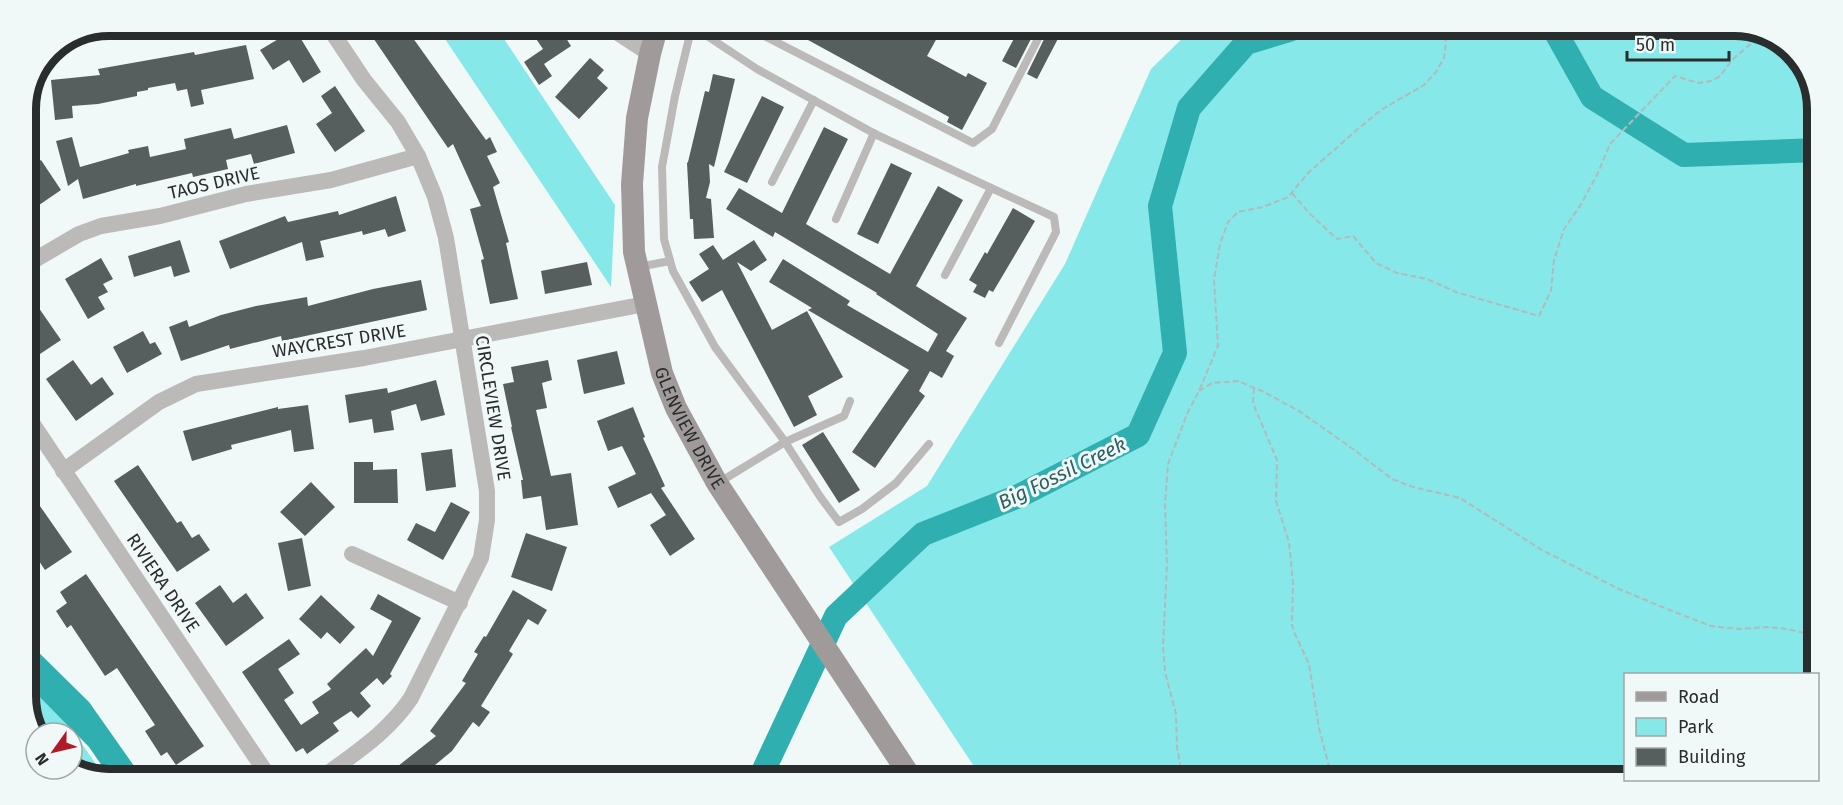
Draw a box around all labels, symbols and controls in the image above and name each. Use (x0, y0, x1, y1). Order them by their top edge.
scale bar (1627, 24, 1729, 62)
text: 50 m (1636, 34, 1675, 56)
street label: TAOS DRIVE (166, 162, 262, 204)
street label: WAYCREST DRIVE (271, 320, 407, 362)
street label: CIRCLEVIEW DRIVE (471, 334, 515, 482)
street label: GLENVIEW DRIVE (650, 365, 729, 494)
water label: Big Fossil Creek (994, 432, 1130, 514)
street label: RIVIERA DRIVE (122, 529, 204, 637)
legend (1624, 673, 1819, 781)
text: Road (1678, 686, 1720, 708)
text: Park (1678, 716, 1714, 738)
north arrow (24, 721, 84, 781)
text: Building (1678, 746, 1746, 768)
text: N (31, 749, 53, 769)

